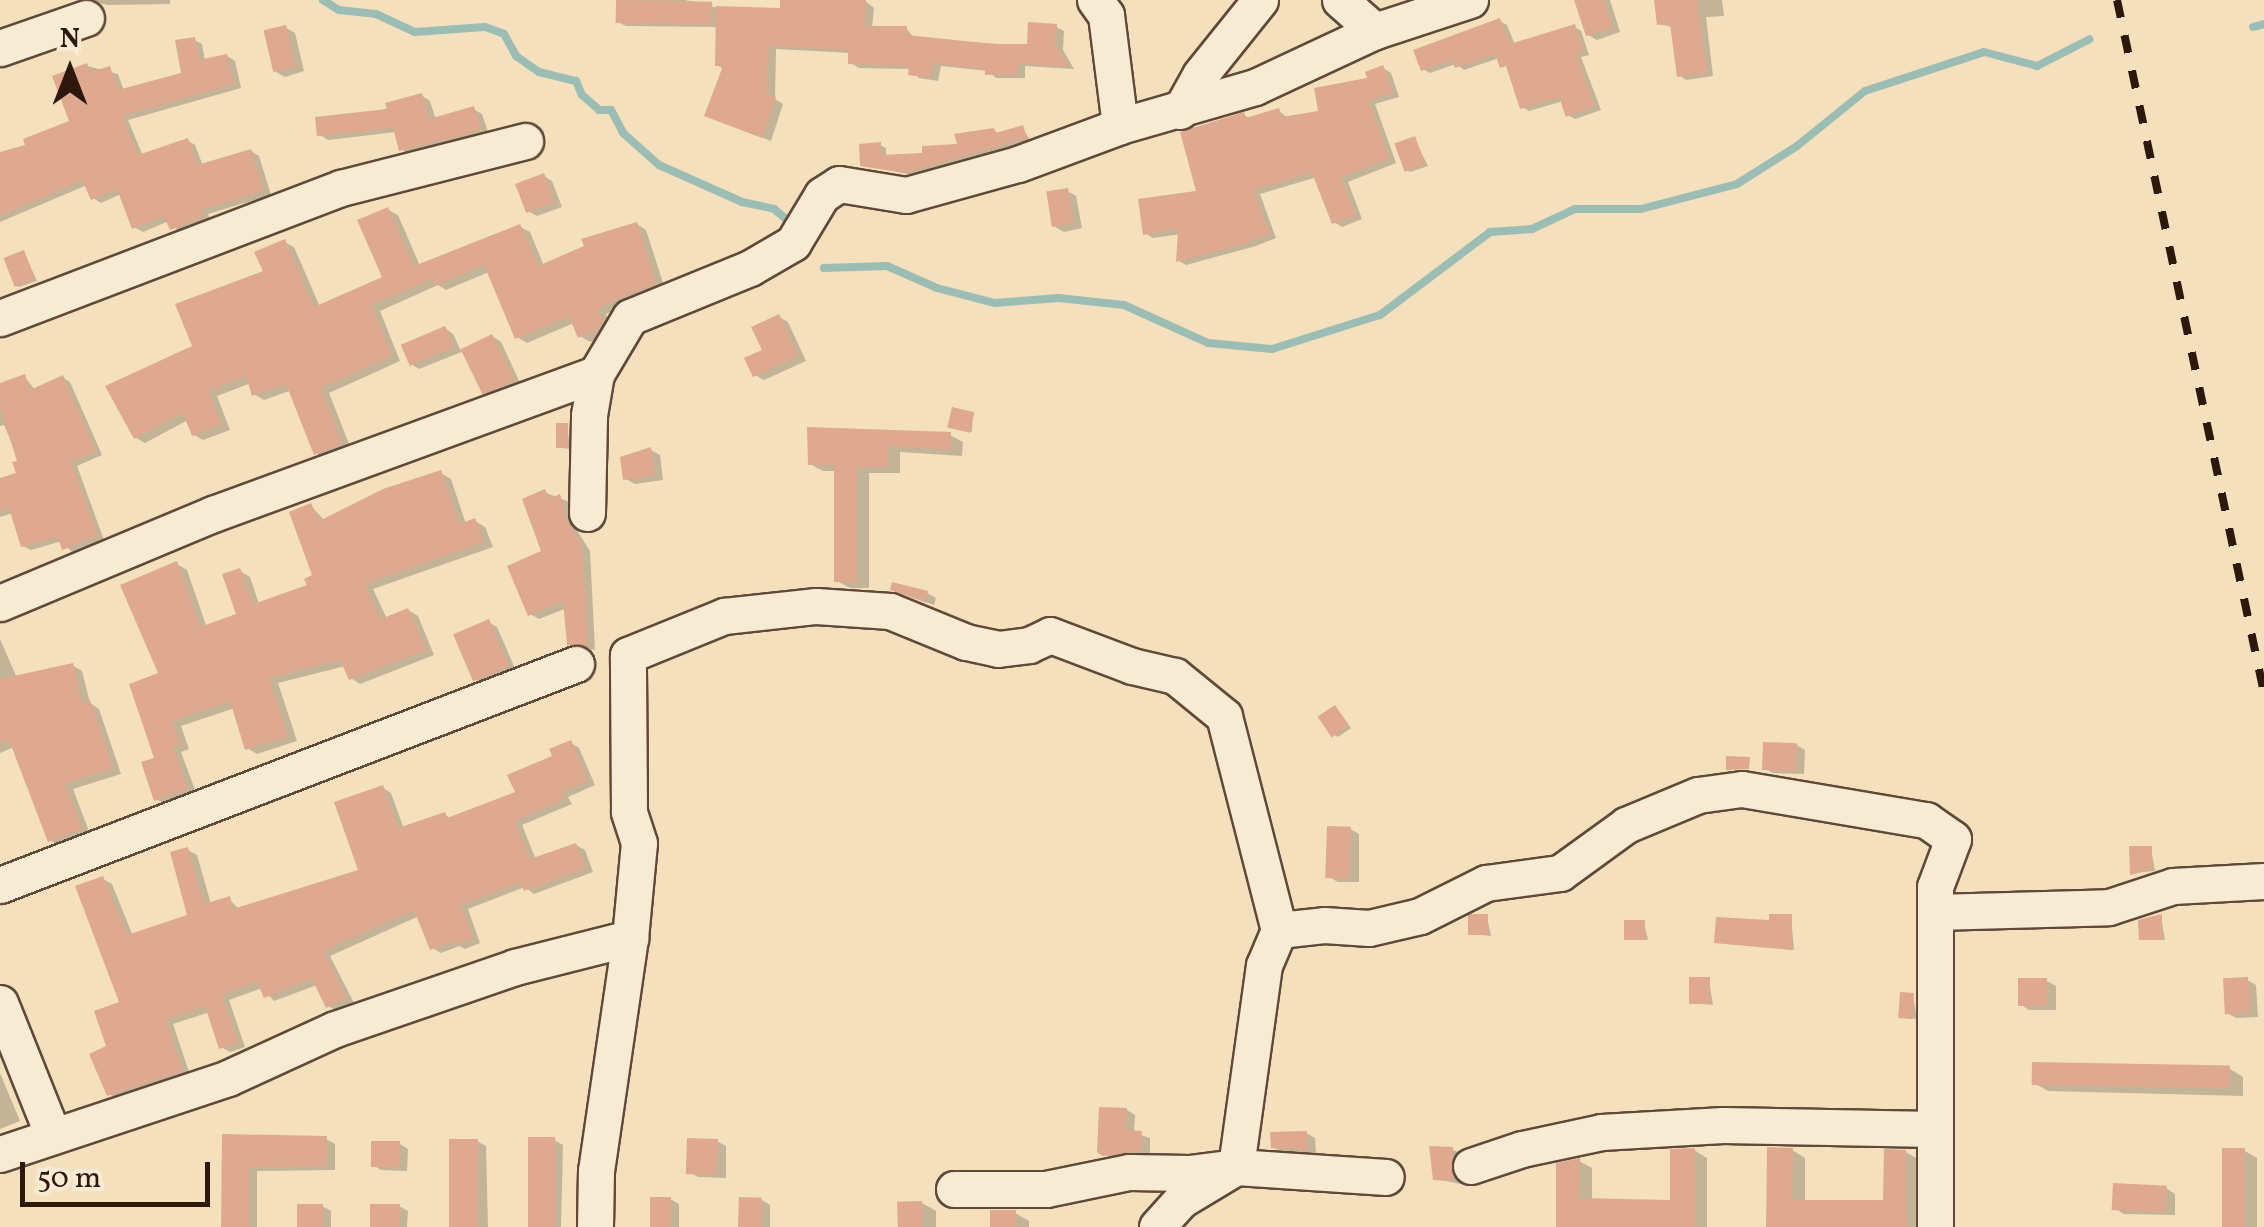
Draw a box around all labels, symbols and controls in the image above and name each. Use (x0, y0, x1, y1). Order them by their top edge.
north arrow (20, 20, 120, 120)
text: N (60, 20, 80, 59)
scale bar (25, 1142, 215, 1204)
text: 50 m (37, 1158, 101, 1200)

